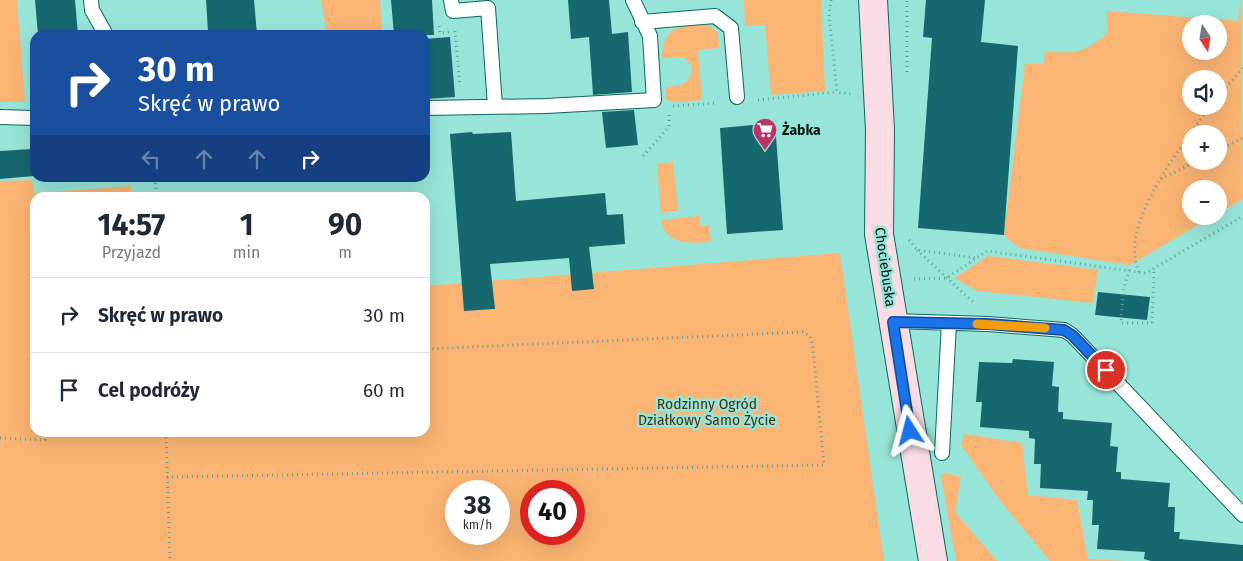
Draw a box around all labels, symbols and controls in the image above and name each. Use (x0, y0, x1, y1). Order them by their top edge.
north arrow (1182, 15, 1228, 60)
map controls (1182, 15, 1227, 225)
text: 30 m (138, 48, 215, 90)
icon: right (55, 50, 120, 115)
button: sound (1182, 70, 1227, 115)
text: Skręć w prawo (138, 90, 280, 117)
supermarket icon: Żabka (752, 117, 778, 151)
place label: Żabka (782, 121, 821, 139)
button: + (1182, 125, 1227, 170)
icon: left (137, 145, 165, 173)
icon: ahead (190, 145, 218, 173)
icon: ahead (243, 145, 271, 173)
icon: right (296, 145, 324, 173)
button: − (1182, 180, 1227, 225)
text: 14:57 (98, 207, 165, 243)
text: 1 (240, 207, 254, 243)
text: 90 (328, 207, 362, 243)
street label: Chociebuska (871, 226, 899, 308)
text: Przyjazd (102, 243, 161, 262)
text: min (233, 243, 260, 262)
text: m (338, 243, 352, 262)
icon: right (55, 301, 83, 329)
text: Skręć w prawo (98, 304, 223, 327)
text: 30 m (364, 304, 405, 327)
pin (1085, 349, 1127, 391)
icon: arrive (1092, 356, 1120, 384)
icon: arrive (55, 376, 83, 404)
text: Cel podróży (98, 379, 200, 402)
text: 60 m (363, 379, 405, 402)
park label: Rodzinny Ogród Działkowy Samo Życie (638, 396, 776, 429)
position arrow (883, 404, 935, 456)
speed limit sign: 40 (520, 480, 585, 545)
text: 38 (464, 491, 491, 521)
text: km/h (463, 518, 492, 532)

